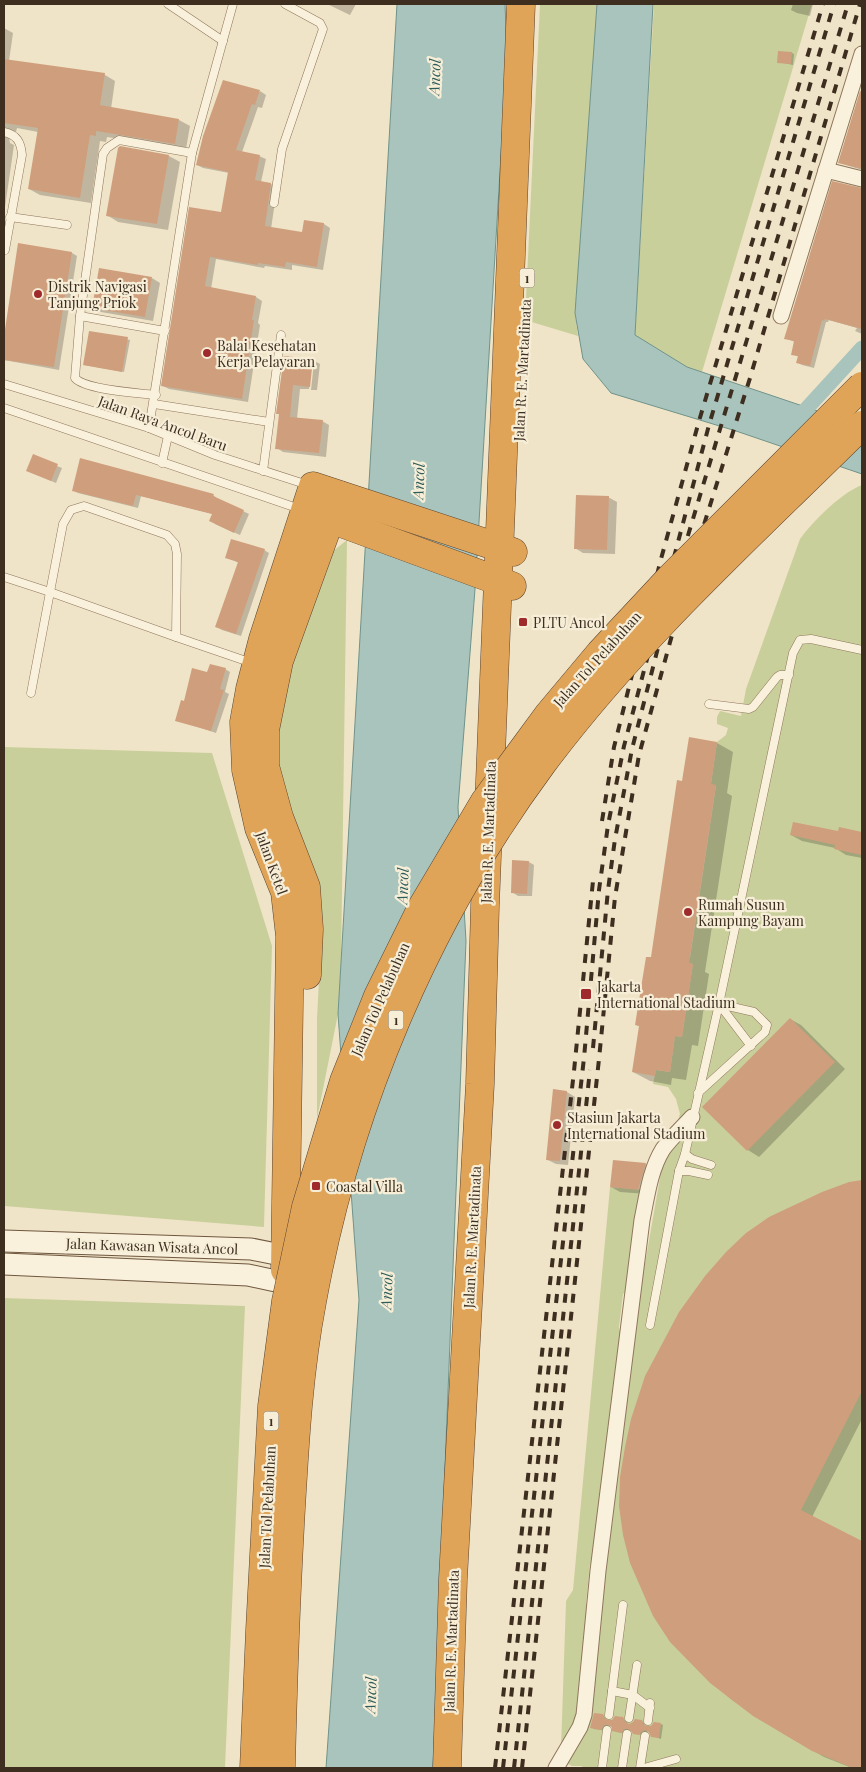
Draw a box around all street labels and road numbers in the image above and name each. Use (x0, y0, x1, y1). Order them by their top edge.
road number: 1 (520, 268, 534, 288)
street label: Jalan R. E. Martadinata (509, 298, 535, 443)
street label: Jalan Raya Ancol Baru (95, 390, 230, 455)
street label: Jalan Tol Pelabuhan (548, 607, 645, 712)
street label: Jalan R. E. Martadinata (476, 760, 500, 904)
street label: Jalan Ketel (251, 828, 292, 897)
street label: Jalan Tol Pelabuhan (346, 939, 414, 1060)
road number: 1 (388, 1010, 404, 1030)
street label: Jalan R. E. Martadinata (459, 1165, 485, 1310)
street label: Jalan Kawasan Wisata Ancol (65, 1233, 238, 1259)
road number: 1 (264, 1412, 278, 1430)
street label: Jalan Tol Pelabuhan (254, 1445, 280, 1570)
street label: Jalan R. E. Martadinata (439, 1569, 463, 1713)

